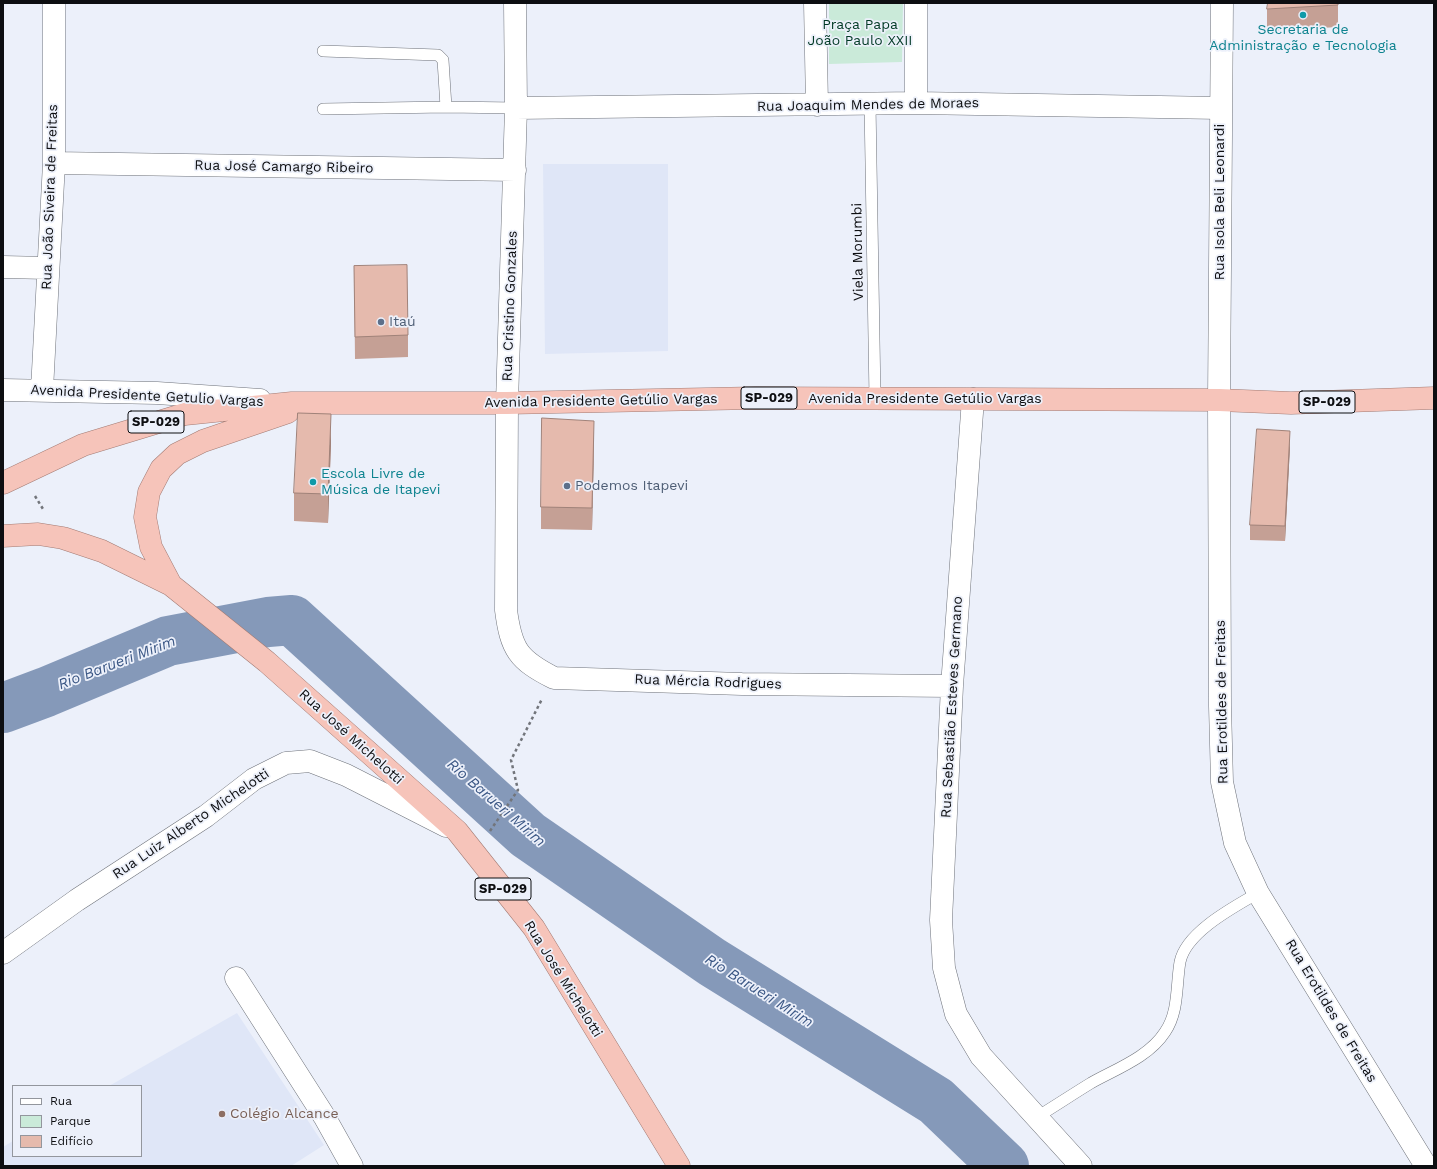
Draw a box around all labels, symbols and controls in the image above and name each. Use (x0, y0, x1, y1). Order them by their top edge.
marker: Secretaria de Administração e Tecnologia (1298, 10, 1308, 20)
park label: Praça Papa João Paulo XXII (808, 17, 912, 50)
place label: Secretaria de Administração e Tecnologia (1209, 22, 1397, 54)
street label: Rua Joaquim Mendes de Moraes (757, 95, 979, 115)
street label: Rua João Siveira de Freitas (38, 104, 62, 290)
street label: Rua Isola Beli Leonardi (1212, 124, 1228, 280)
street label: Rua José Camargo Ribeiro (194, 157, 374, 177)
street label: Viela Morumbi (849, 203, 867, 301)
street label: Rua Cristino Gonzales (499, 230, 521, 382)
place label: Itaú (389, 314, 416, 330)
marker: Itaú (376, 317, 386, 327)
street label: Avenida Presidente Getulio Vargas (30, 382, 264, 410)
road number: SP-029 (741, 387, 797, 409)
street label: Avenida Presidente Getúlio Vargas (484, 391, 718, 411)
street label: Avenida Presidente Getúlio Vargas (808, 391, 1042, 407)
road number: SP-029 (1299, 391, 1355, 413)
road number: SP-029 (128, 411, 184, 433)
place label: Escola Livre de Música de Itapevi (321, 466, 440, 498)
marker: Escola Livre de Música de Itapevi (308, 477, 318, 487)
place label: Podemos Itapevi (575, 478, 688, 494)
marker: Podemos Itapevi (562, 481, 572, 491)
street label: Rua Sebastião Esteves Germano (938, 596, 966, 818)
street label: Rua Erotildes de Freitas (1212, 620, 1232, 784)
water label: Rio Barueri Mirim (56, 632, 178, 694)
street label: Rua Mércia Rodrigues (634, 671, 782, 693)
street label: Rua José Michelotti (295, 686, 407, 788)
water label: Rio Barueri Mirim (443, 755, 549, 851)
street label: Rua Luiz Alberto Michelotti (109, 765, 273, 883)
road number: SP-029 (475, 878, 531, 900)
street label: Rua José Michelotti (520, 918, 606, 1040)
street label: Rua Erotildes de Freitas (1282, 936, 1380, 1086)
water label: Rio Barueri Mirim (701, 950, 817, 1032)
legend (12, 1085, 142, 1157)
text: Rua (50, 1094, 72, 1108)
place label: Colégio Alcance (230, 1106, 339, 1122)
marker: Colégio Alcance (217, 1109, 227, 1119)
text: Parque (50, 1114, 91, 1128)
text: Edifício (50, 1134, 93, 1148)

